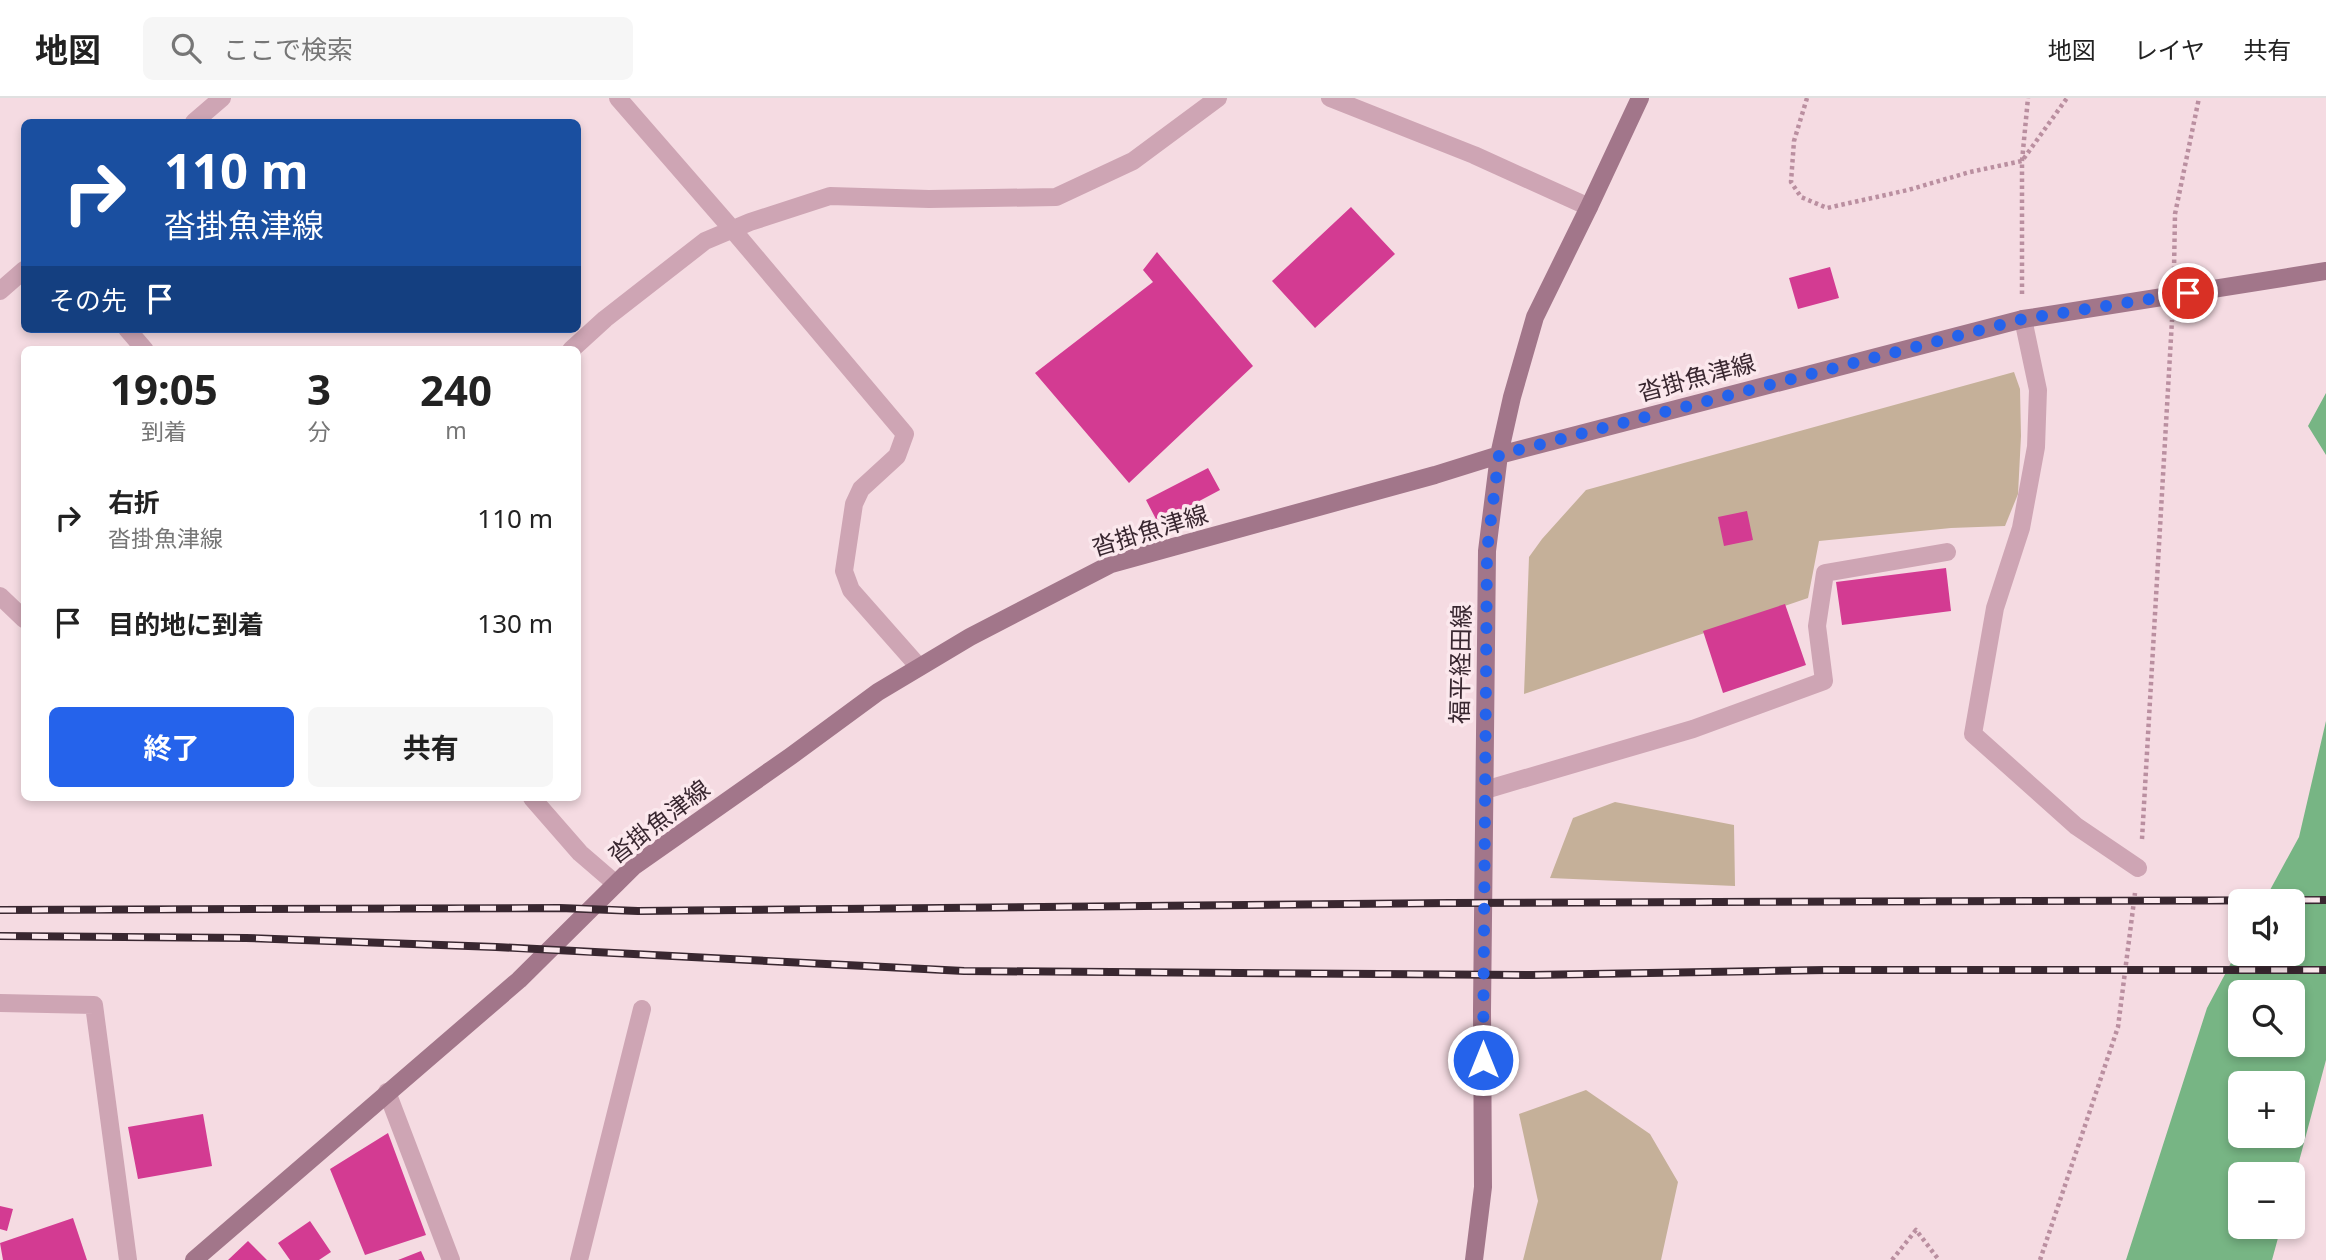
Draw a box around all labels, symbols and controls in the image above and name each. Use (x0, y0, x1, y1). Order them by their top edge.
search box (143, 17, 633, 80)
text: 地図 (35, 27, 101, 72)
icon: search (167, 29, 205, 67)
text: ここで検索 (223, 31, 353, 67)
text: 地図 (2048, 33, 2096, 66)
text: レイヤ (2134, 33, 2205, 66)
text: 共有 (2243, 33, 2291, 66)
text: 110 m (164, 137, 309, 203)
icon: right (49, 147, 140, 238)
text: 沓掛魚津線 (164, 203, 324, 246)
pin (2158, 263, 2218, 323)
icon: arrive (2169, 274, 2207, 312)
icon: arrive (141, 280, 179, 318)
text: その先 (49, 282, 127, 318)
street label: 沓掛魚津線 (1634, 345, 1759, 408)
text: 19:05 (110, 360, 218, 417)
text: 3 (307, 360, 331, 417)
text: 240 (420, 361, 492, 418)
text: m (445, 414, 467, 446)
text: 到着 (141, 415, 187, 447)
text: 分 (307, 415, 330, 447)
text: 右折 (108, 484, 160, 520)
street label: 沓掛魚津線 (1087, 496, 1212, 563)
icon: right (49, 499, 87, 537)
text: 110 m (477, 500, 553, 536)
text: 沓掛魚津線 (108, 522, 223, 554)
icon: arrive (49, 604, 87, 642)
street label: 福平経田線 (1442, 604, 1477, 724)
text: 130 m (477, 605, 553, 641)
text: 目的地に到着 (108, 606, 264, 642)
button: 終了 (49, 707, 294, 787)
button: 共有 (308, 707, 553, 787)
street label: 沓掛魚津線 (600, 772, 716, 870)
map controls (2228, 889, 2305, 1239)
button: sound (2228, 889, 2305, 966)
button: search (2228, 980, 2305, 1057)
position arrow (1446, 1023, 1520, 1097)
button: + (2228, 1071, 2305, 1148)
button: − (2228, 1162, 2305, 1239)

